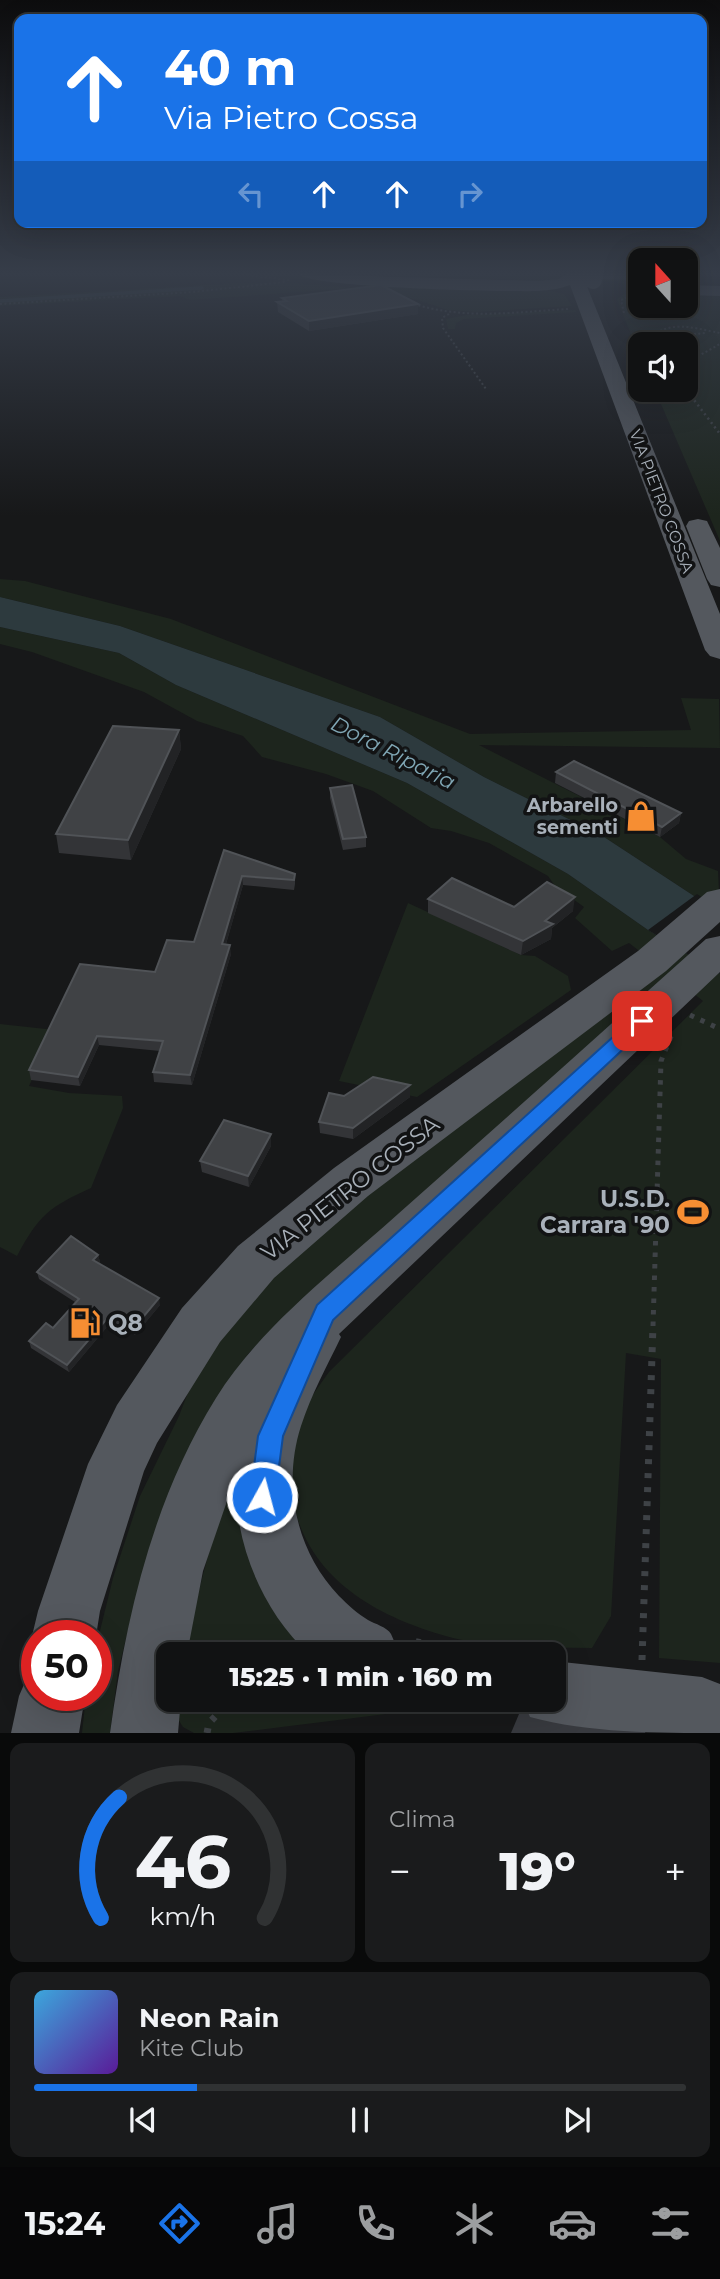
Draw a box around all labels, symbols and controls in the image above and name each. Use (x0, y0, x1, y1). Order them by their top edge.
text: 40 m (164, 38, 296, 97)
icon: ahead (49, 42, 140, 133)
text: Via Pietro Cossa (164, 98, 419, 137)
icon: left (232, 175, 270, 213)
icon: ahead (305, 175, 343, 213)
icon: ahead (378, 175, 416, 213)
icon: right (451, 175, 489, 213)
north arrow (628, 248, 698, 318)
map controls (628, 248, 698, 402)
button: sound (628, 332, 698, 402)
street label: VIA PIETRO COSSA (625, 427, 698, 576)
water label: Dora Riparia (327, 711, 459, 795)
place label: Arbarello sementi (526, 794, 618, 839)
shop icon: Arbarello sementi (624, 799, 658, 833)
pin (612, 991, 672, 1051)
icon: arrive (623, 1002, 661, 1040)
street label: VIA PIETRO COSSA (255, 1109, 445, 1266)
place label: U.S.D. Carrara '90 (540, 1185, 670, 1239)
sports icon: U.S.D. Carrara '90 (676, 1195, 710, 1229)
fuel station icon: Q8 (68, 1306, 102, 1340)
place label: Q8 (108, 1309, 143, 1337)
position arrow (225, 1460, 299, 1534)
speed limit sign: 50 (21, 1620, 112, 1711)
text: 15:25 · 1 min · 160 m (229, 1661, 493, 1693)
text: Clima (389, 1805, 456, 1833)
text: 46 (134, 1819, 231, 1907)
text: 19° (499, 1840, 576, 1903)
text: − (389, 1848, 411, 1895)
text: + (664, 1848, 686, 1895)
text: km/h (149, 1901, 216, 1931)
text: Neon Rain (139, 2002, 280, 2034)
text: Kite Club (139, 2034, 244, 2062)
icon: previous (124, 2101, 162, 2139)
icon: pause (341, 2101, 379, 2139)
icon: next (558, 2101, 596, 2139)
icon: directions (155, 2199, 204, 2248)
icon: music (253, 2199, 302, 2248)
icon: phone (351, 2199, 400, 2248)
icon: climate (450, 2199, 499, 2248)
icon: car (548, 2199, 597, 2248)
icon: filters (646, 2199, 695, 2248)
text: 15:24 (25, 2204, 105, 2243)

